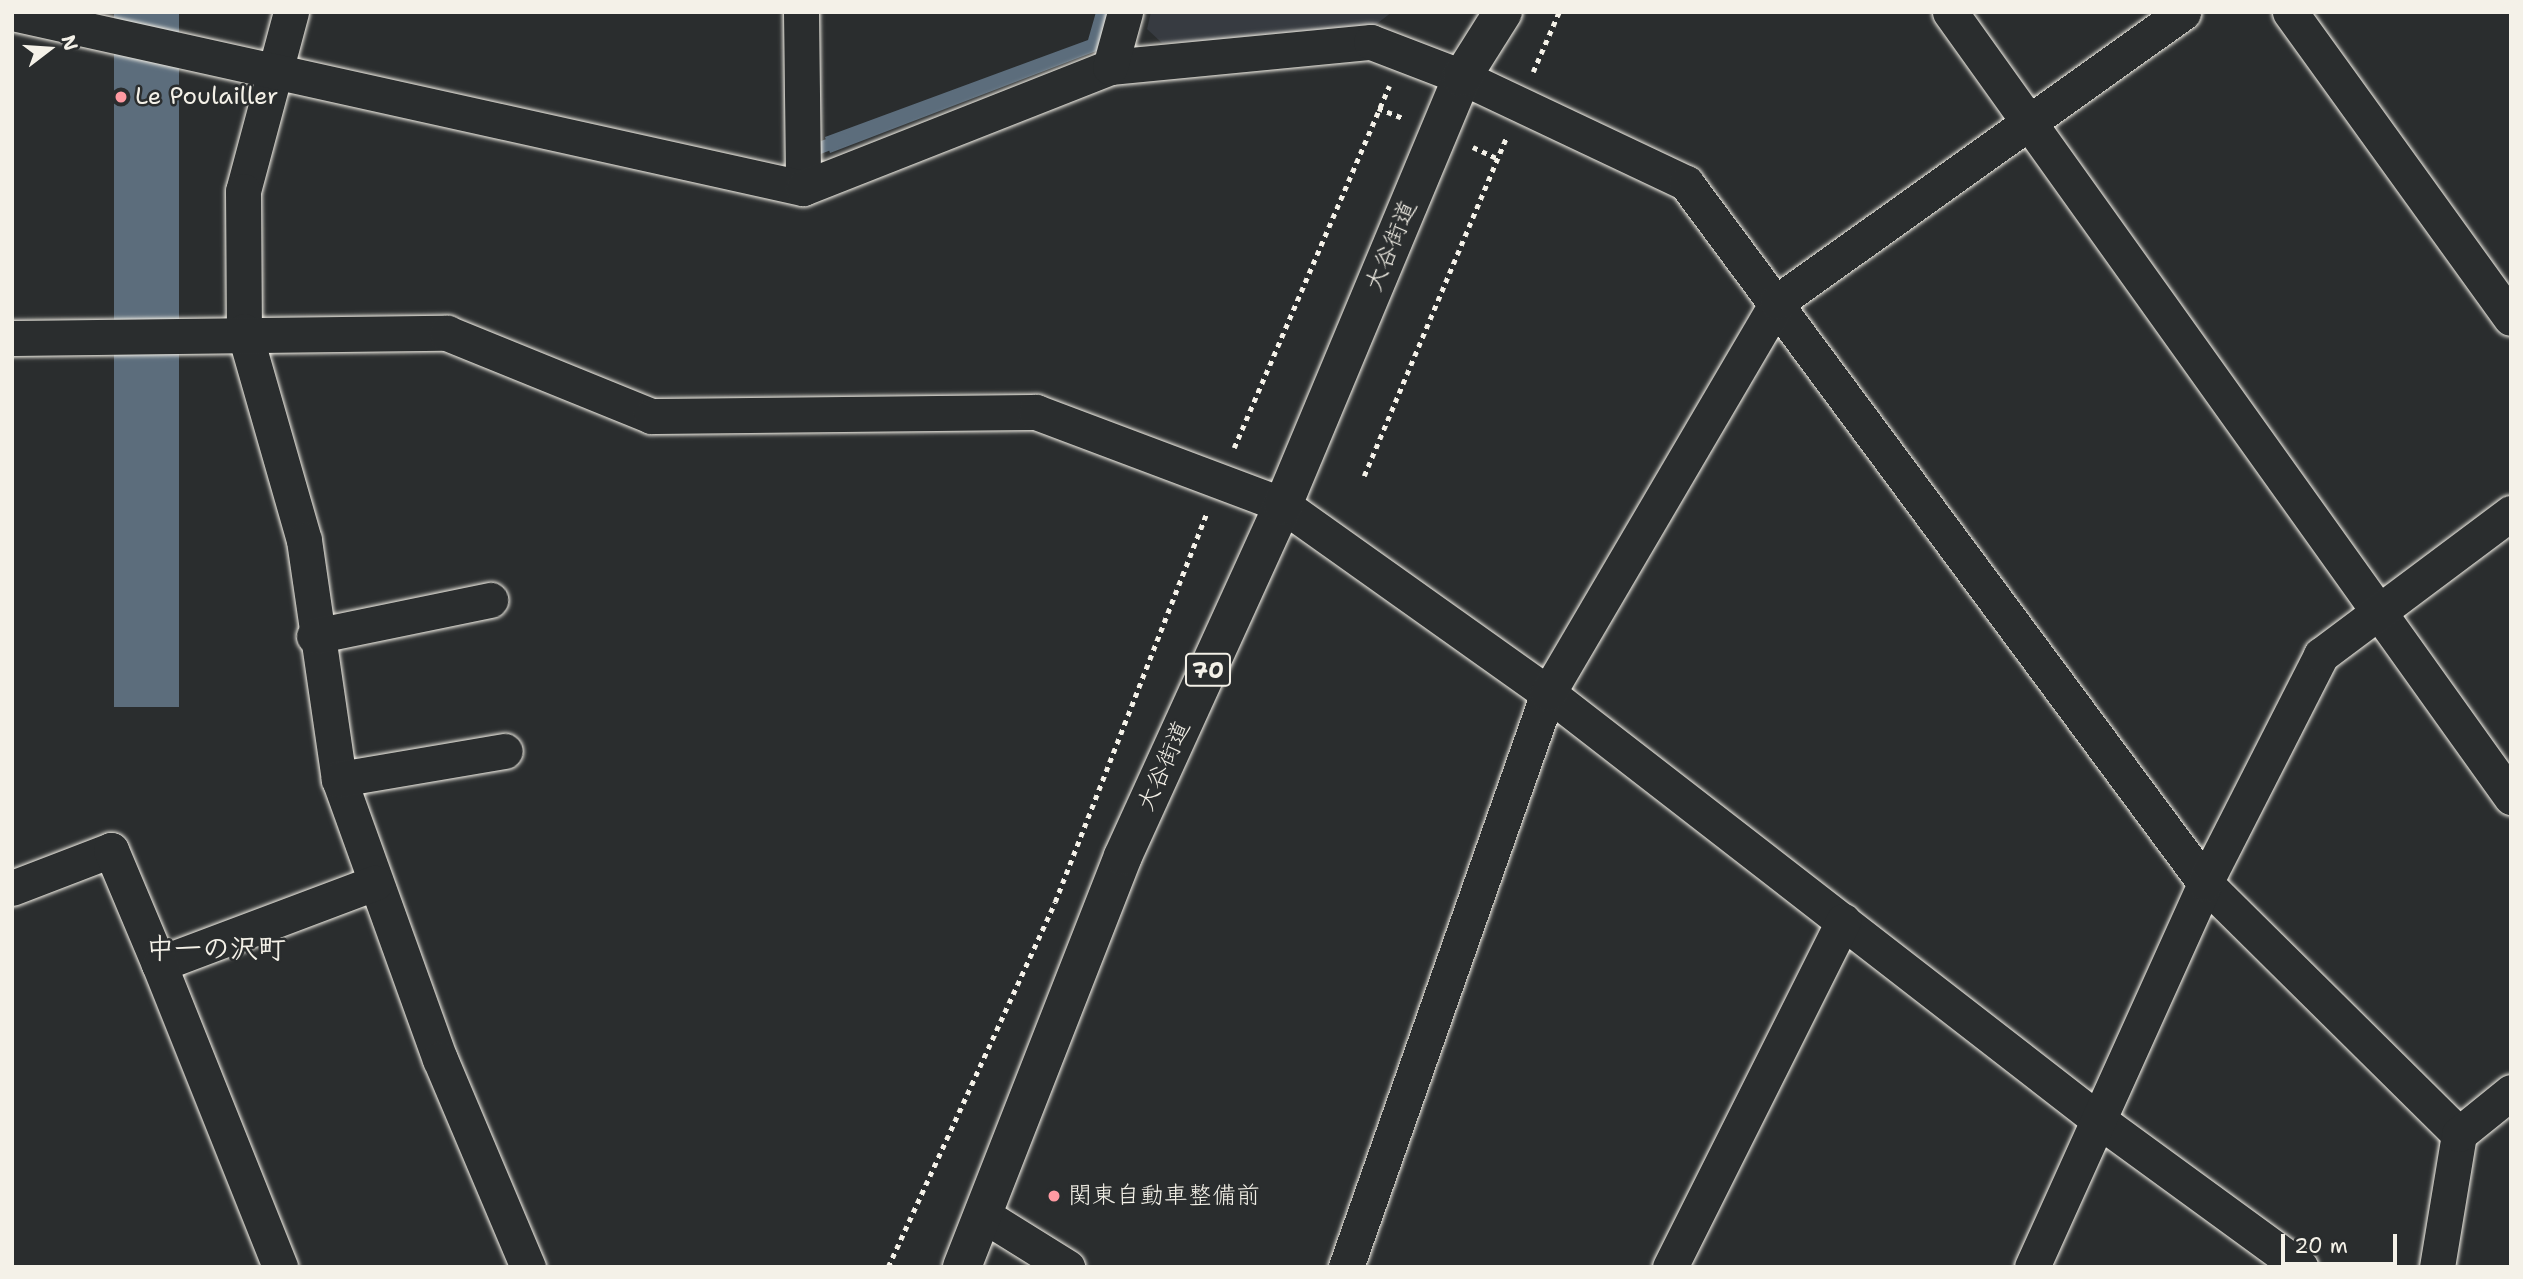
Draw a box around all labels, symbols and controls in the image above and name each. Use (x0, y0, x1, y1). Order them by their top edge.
north arrow (14, 14, 84, 84)
text: N (55, 32, 84, 54)
place label: Le Poulailler (135, 83, 278, 111)
marker: Le Poulailler (113, 89, 129, 105)
street label: 大谷街道 (1359, 196, 1423, 296)
road number: 70 (1184, 650, 1232, 690)
street label: 大谷街道 (1131, 716, 1197, 816)
district label: 中一の沢町 (146, 931, 286, 965)
place label: 関東自動車整備前 (1068, 1182, 1260, 1210)
marker: 関東自動車整備前 (1046, 1188, 1062, 1204)
scale bar (2285, 1220, 2400, 1264)
text: 20 m (2294, 1232, 2348, 1260)

